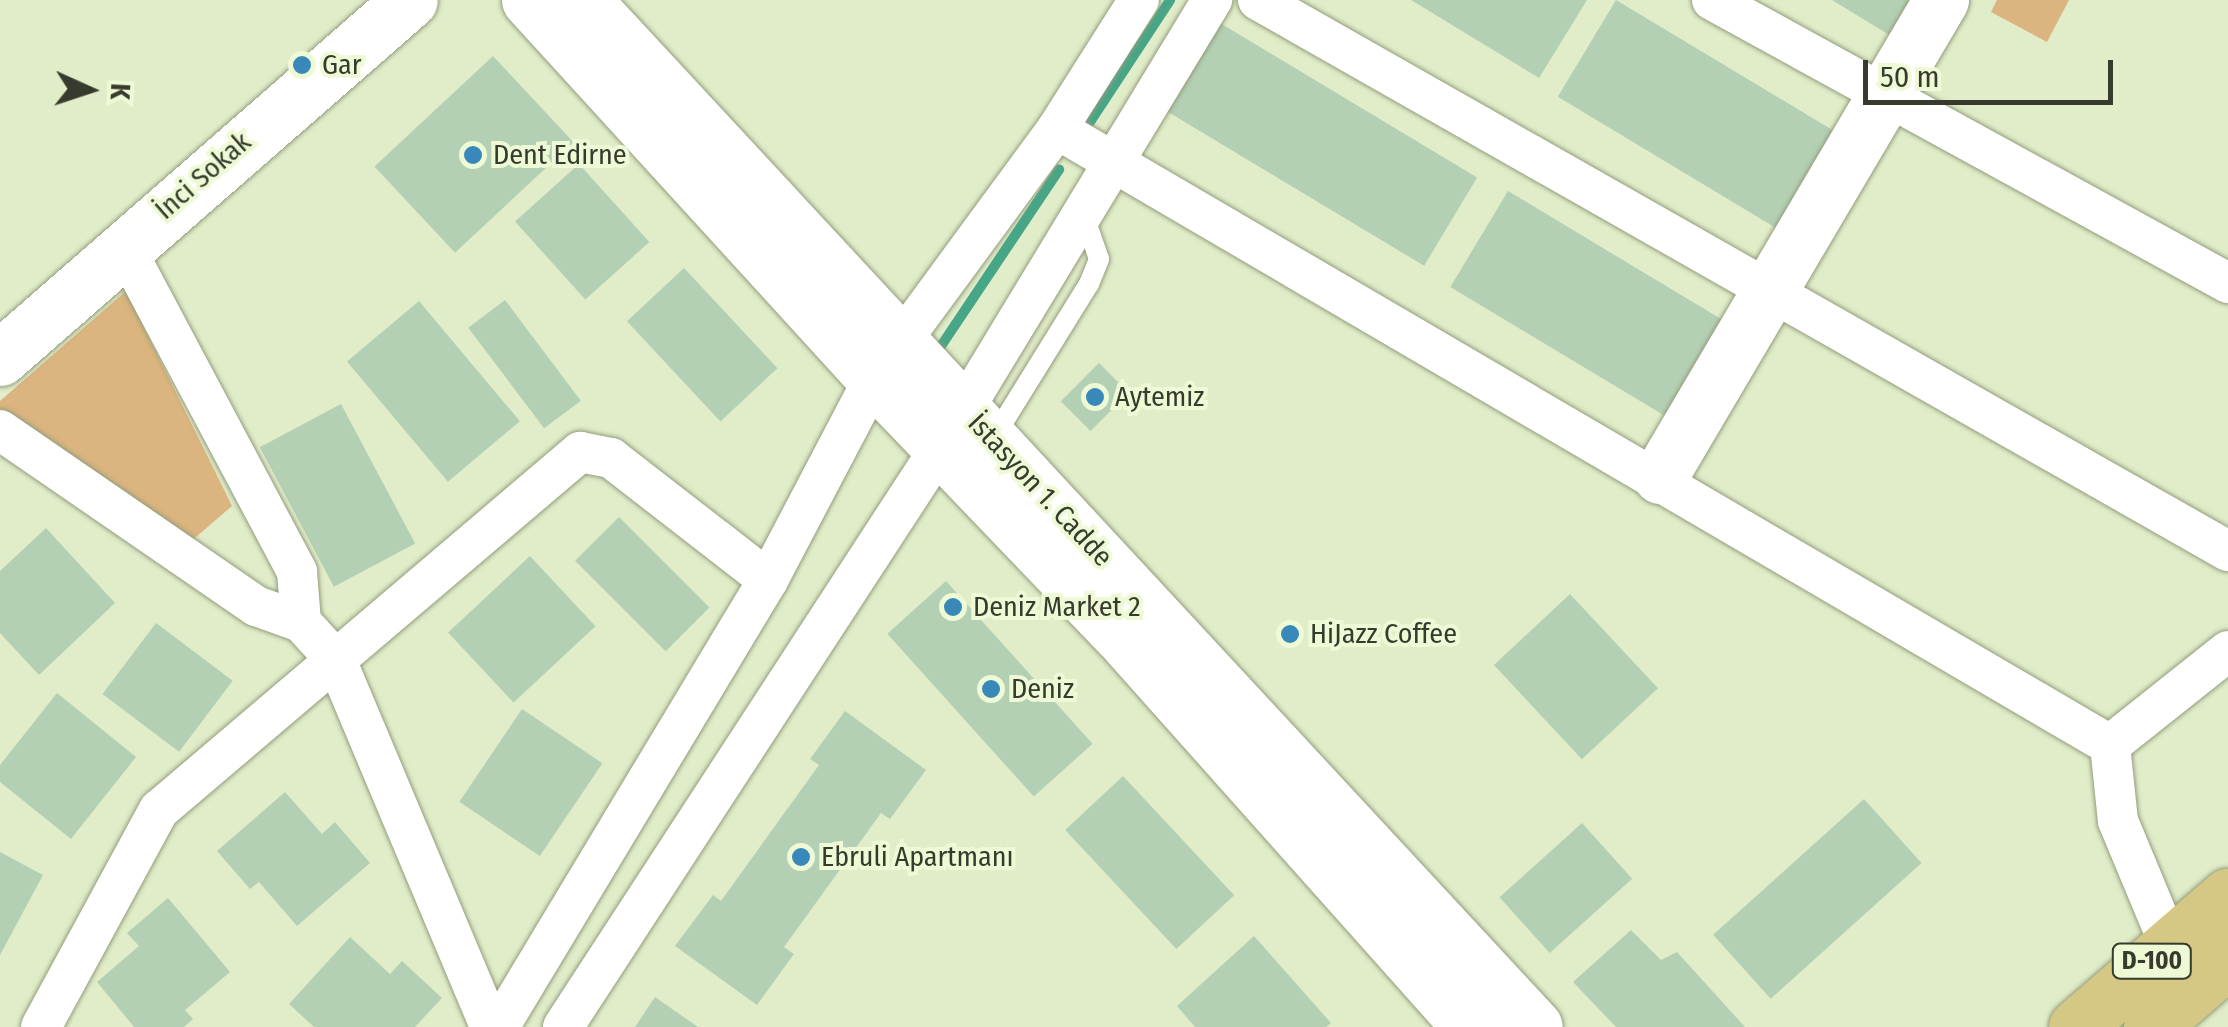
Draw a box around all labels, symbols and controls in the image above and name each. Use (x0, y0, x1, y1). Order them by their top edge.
north arrow (40, 40, 140, 140)
scale bar (1868, 40, 2118, 102)
place label: Gar (322, 48, 362, 82)
marker: Gar (291, 54, 313, 76)
text: 50 m (1880, 59, 1940, 95)
text: K (104, 83, 137, 101)
street label: İnci Sokak (148, 125, 258, 227)
place label: Dent Edirne (493, 138, 627, 172)
marker: Dent Edirne (462, 144, 484, 166)
place label: Aytemiz (1115, 380, 1204, 414)
marker: Aytemiz (1084, 386, 1106, 408)
street label: İstasyon 1. Cadde (961, 407, 1119, 573)
place label: Deniz Market 2 (973, 590, 1141, 624)
marker: Deniz Market 2 (942, 596, 964, 618)
place label: HiJazz Coffee (1310, 617, 1457, 651)
marker: HiJazz Coffee (1279, 623, 1301, 645)
place label: Deniz (1011, 672, 1074, 706)
marker: Deniz (980, 678, 1002, 700)
place label: Ebruli Apartmanı (821, 840, 1014, 874)
marker: Ebruli Apartmanı (790, 846, 812, 868)
road number: D-100 (2110, 941, 2194, 981)

